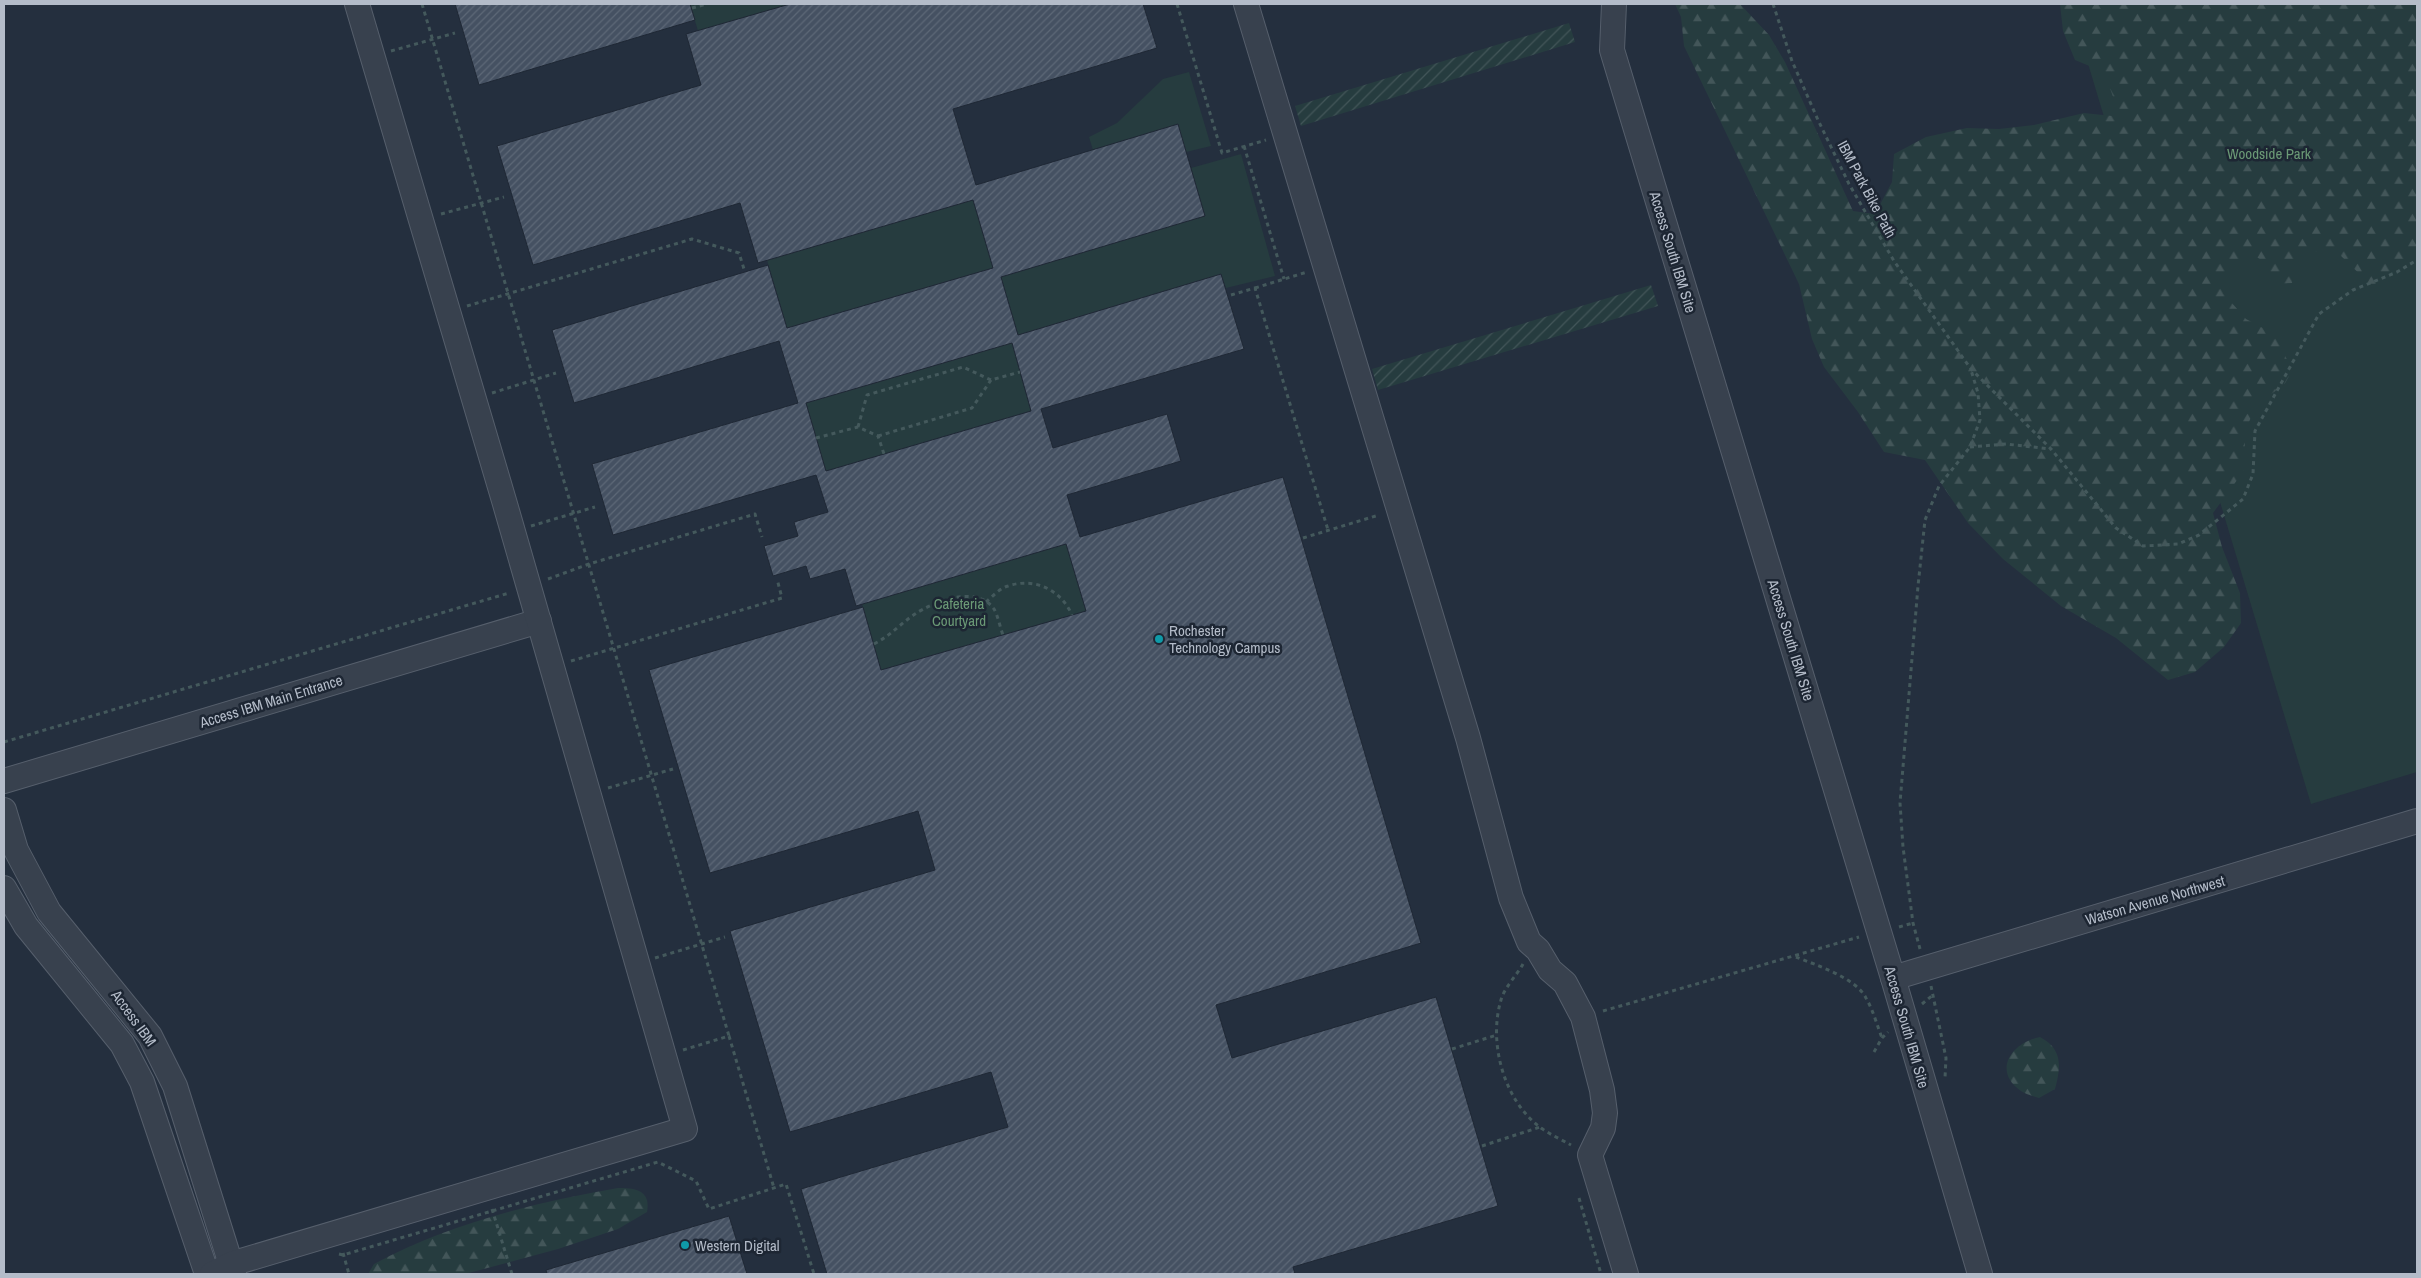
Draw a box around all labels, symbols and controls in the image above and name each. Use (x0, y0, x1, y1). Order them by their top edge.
street label: IBM Park Bike Path (1833, 137, 1901, 241)
park label: Woodside Park (2227, 143, 2312, 164)
street label: Access South IBM Site (1644, 188, 1701, 315)
street label: Access South IBM Site (1762, 576, 1819, 703)
park label: Cafeteria Courtyard (932, 593, 986, 631)
place label: Rochester Technology Campus (1169, 620, 1280, 658)
marker: Rochester Technology Campus (1153, 633, 1165, 645)
street label: Access IBM Main Entrance (196, 669, 345, 733)
street label: Watson Avenue Northwest (2083, 870, 2228, 930)
street label: Access South IBM Site (1879, 963, 1934, 1091)
street label: Access IBM (106, 985, 162, 1050)
place label: Western Digital (695, 1235, 780, 1256)
marker: Western Digital (679, 1239, 691, 1251)

